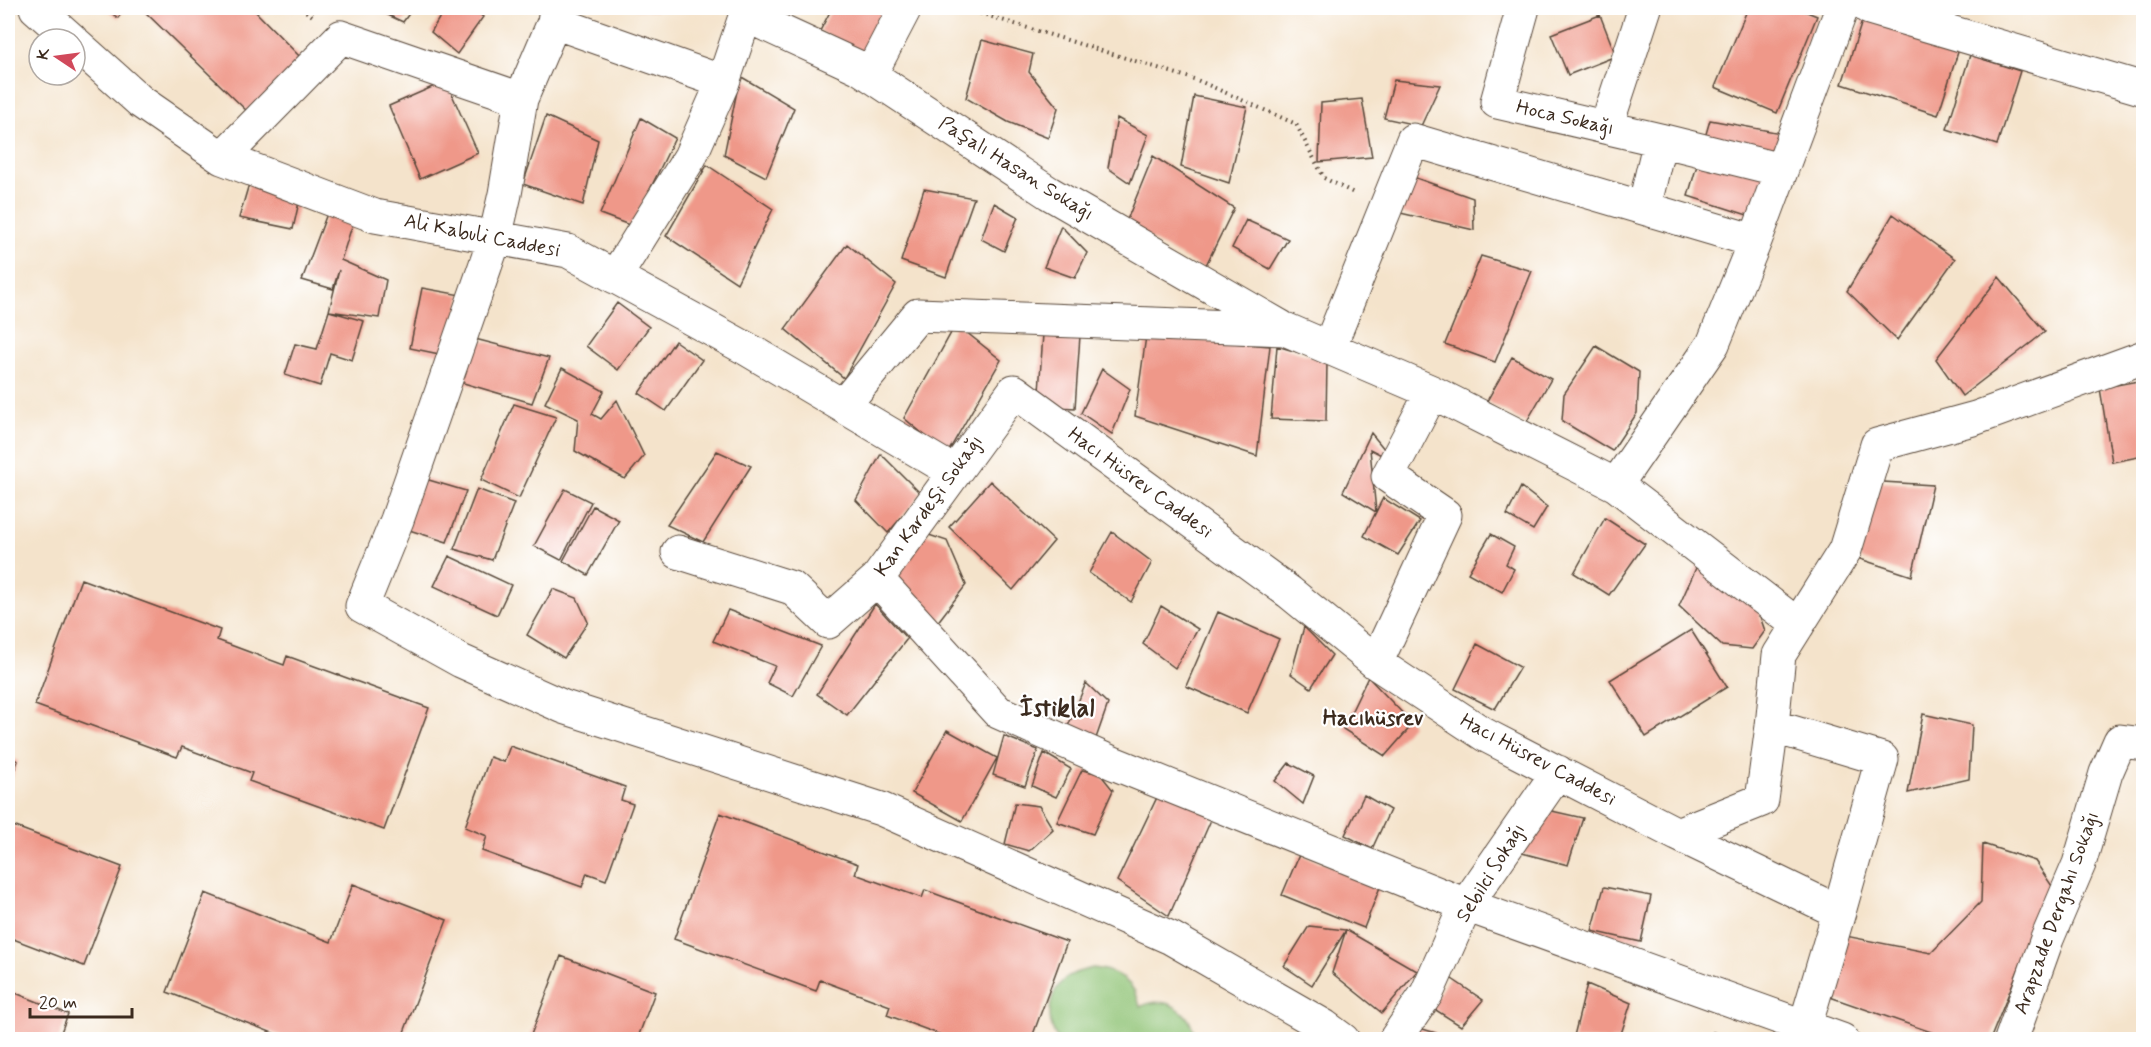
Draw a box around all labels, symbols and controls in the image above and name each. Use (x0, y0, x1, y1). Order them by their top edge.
north arrow (27, 27, 87, 87)
text: K (32, 45, 56, 62)
street label: Hoca Sokağı (1513, 94, 1617, 142)
street label: Paşalı Hasan Sokağı (933, 110, 1099, 228)
street label: Ali Kabuli Caddesi (402, 208, 562, 264)
street label: Hacı Hüsrev Caddesi (1062, 421, 1218, 545)
street label: Kan Kardeşi Sokağı (868, 430, 990, 582)
district label: İstiklal (1020, 692, 1094, 726)
district label: Hacıhüsrev (1323, 705, 1424, 733)
street label: Hacı Hüsrev Caddesi (1455, 707, 1621, 813)
street label: Arapzade Dergahı Sokağı (2008, 808, 2106, 1018)
street label: Sebilci Sokağı (1450, 818, 1532, 928)
scale bar (30, 981, 132, 1019)
text: 20 m (39, 991, 77, 1015)

